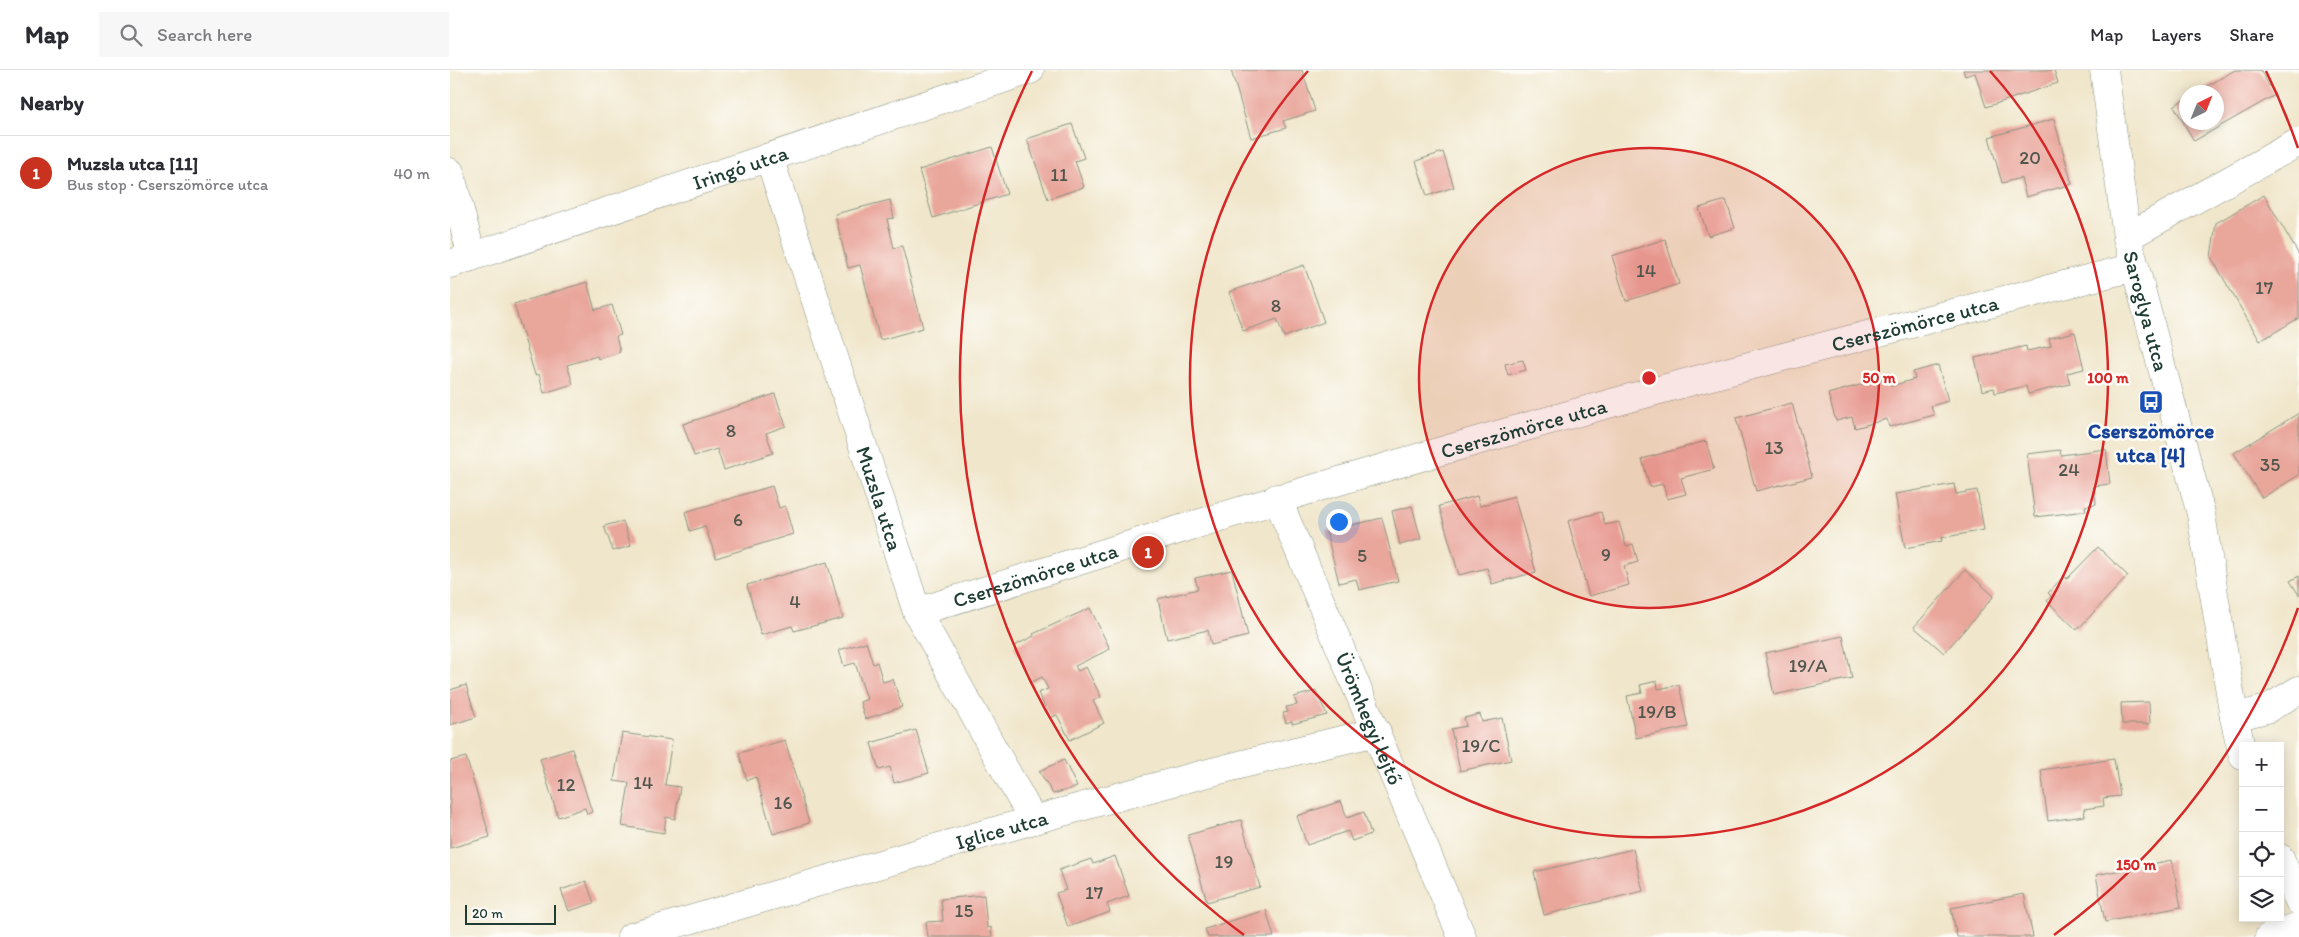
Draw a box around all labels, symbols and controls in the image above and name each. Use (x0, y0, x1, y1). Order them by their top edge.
search box (99, 12, 449, 57)
text: Map (25, 20, 69, 49)
icon: search (117, 21, 145, 49)
text: Search here (157, 23, 252, 46)
text: Map (2090, 24, 2123, 46)
text: Layers (2151, 24, 2201, 46)
text: Share (2229, 24, 2274, 46)
north arrow (2179, 85, 2224, 130)
text: Nearby (20, 90, 84, 115)
street label: Iringó utca (689, 139, 791, 194)
house number: 20 (2019, 146, 2041, 169)
text: Muzsla utca [11] (67, 152, 198, 175)
house number: 11 (1050, 163, 1068, 186)
text: 1 (32, 164, 40, 183)
text: 40 m (393, 164, 430, 183)
text: Bus stop · Cserszömörce utca (67, 175, 268, 194)
street label: Saroglya utca (2119, 248, 2175, 374)
house number: 14 (1636, 259, 1656, 282)
house number: 17 (2255, 276, 2273, 299)
street label: Cserszömörce utca (1829, 290, 2001, 356)
house number: 8 (1271, 294, 1281, 317)
centre of rings (1640, 369, 1658, 387)
text: 50 m (1862, 369, 1896, 387)
text: 100 m (2087, 369, 2129, 387)
bus stop icon: Cserszömörce utca [4] (2138, 389, 2164, 415)
street label: Cserszömörce utca (1438, 392, 1610, 463)
place label: Cserszömörce utca [4] (2088, 418, 2214, 468)
house number: 8 (726, 419, 736, 442)
house number: 13 (1764, 436, 1784, 459)
street label: Muzsla utca (851, 443, 909, 554)
house number: 35 (2260, 453, 2280, 476)
house number: 24 (2058, 458, 2080, 481)
house number: 6 (733, 508, 743, 531)
your location (1326, 509, 1352, 535)
pin: 1 (1132, 533, 1164, 571)
street label: Cserszömörce utca (950, 537, 1121, 612)
house number: 9 (1601, 543, 1611, 566)
house number: 5 (1357, 544, 1367, 567)
house number: 4 (789, 590, 801, 613)
street label: Ürömhegyi lejtő (1331, 648, 1409, 789)
house number: 19/A (1789, 654, 1827, 677)
house number: 19/B (1637, 700, 1677, 723)
house number: 19/C (1462, 734, 1500, 757)
map controls (2239, 742, 2284, 922)
button: + (2239, 742, 2284, 787)
house number: 14 (633, 771, 653, 794)
house number: 12 (557, 773, 575, 796)
button: − (2239, 787, 2284, 832)
house number: 16 (774, 791, 792, 814)
street label: Iglice utca (953, 804, 1051, 854)
button: locate (2239, 832, 2284, 877)
house number: 19 (1215, 850, 1233, 873)
text: 150 m (2116, 856, 2156, 874)
button: layers (2239, 877, 2284, 922)
house number: 17 (1085, 881, 1103, 904)
house number: 15 (955, 899, 973, 922)
scale bar (465, 902, 556, 925)
text: 20 m (472, 905, 503, 922)

